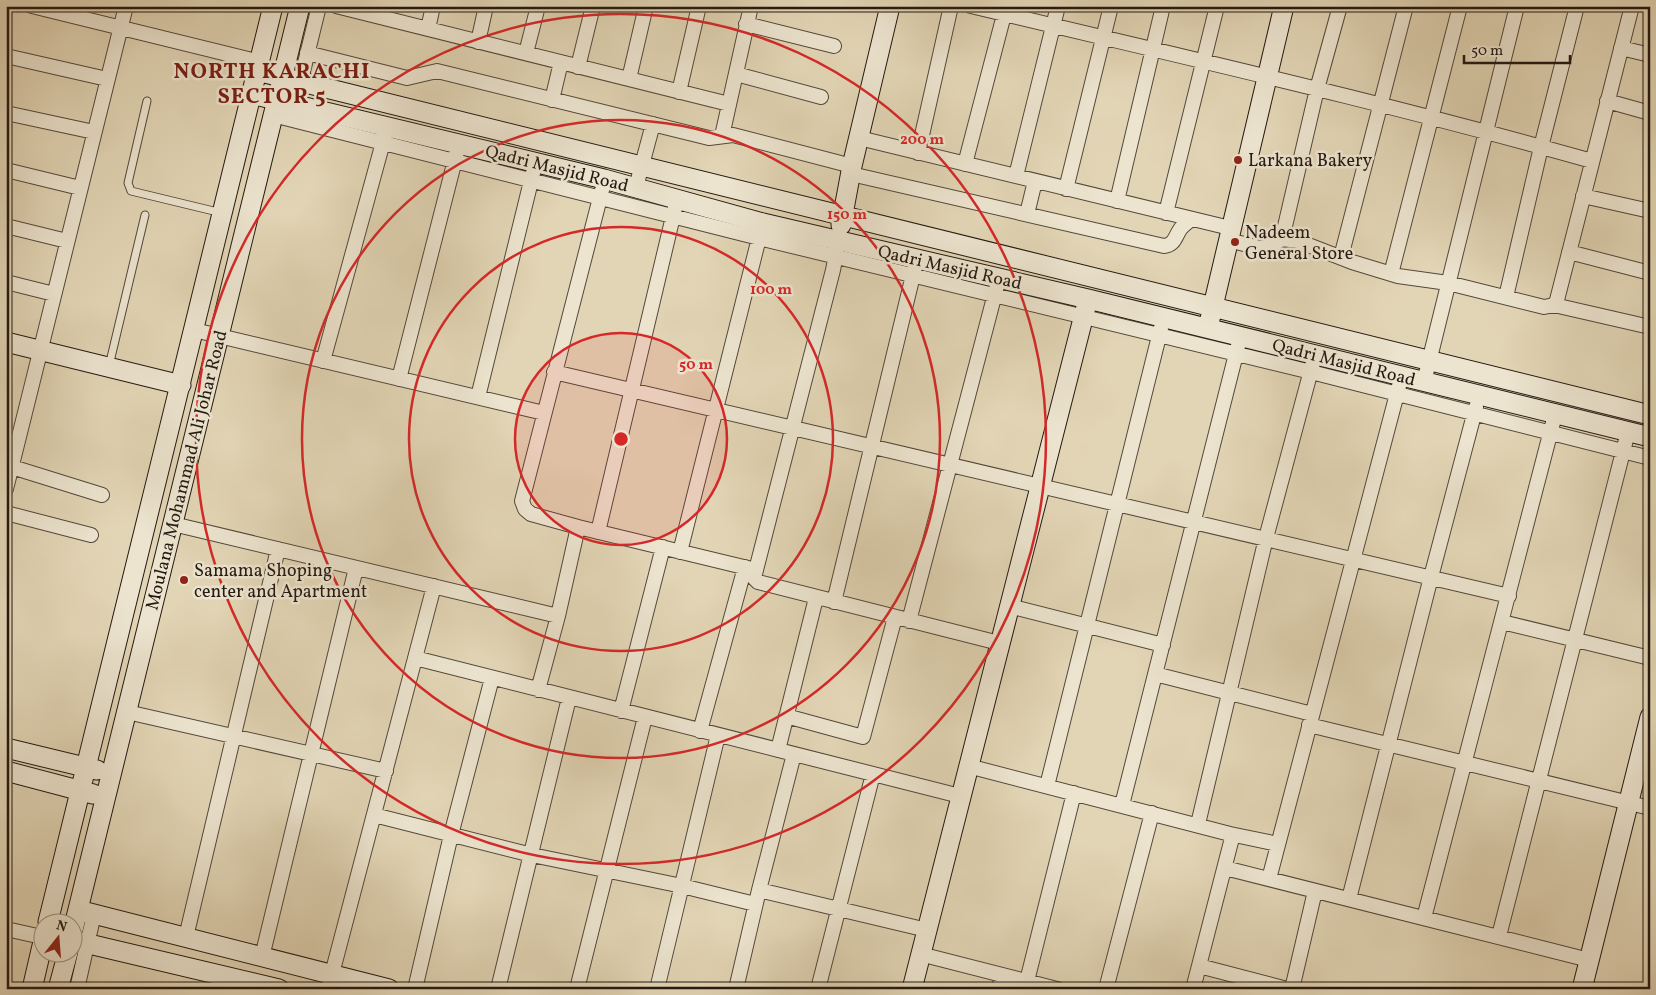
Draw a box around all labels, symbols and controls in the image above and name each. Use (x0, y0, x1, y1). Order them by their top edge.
scale bar (1464, 32, 1570, 64)
text: 50 m (1471, 41, 1503, 62)
district label: NORTH KARACHI SECTOR 5 (174, 57, 370, 113)
text: 200 m (900, 130, 944, 151)
street label: Qadri Masjid Road (482, 140, 631, 199)
place label: Larkana Bakery (1248, 149, 1372, 174)
marker: Larkana Bakery (1232, 154, 1244, 166)
text: 150 m (827, 205, 867, 226)
place label: Nadeem General Store (1245, 221, 1353, 267)
marker: Nadeem General Store (1229, 236, 1241, 248)
street label: Qadri Masjid Road (875, 240, 1024, 297)
text: 100 m (750, 280, 793, 301)
street label: Moulana Mohammad Ali Johar Road (141, 328, 234, 613)
street label: Qadri Masjid Road (1269, 334, 1418, 393)
text: 50 m (679, 355, 713, 376)
centre of rings (612, 430, 630, 448)
place label: Samama Shoping center and Apartment (194, 559, 367, 605)
marker: Samama Shoping center and Apartment (178, 574, 190, 586)
north arrow (32, 912, 82, 962)
text: N (54, 916, 69, 938)

